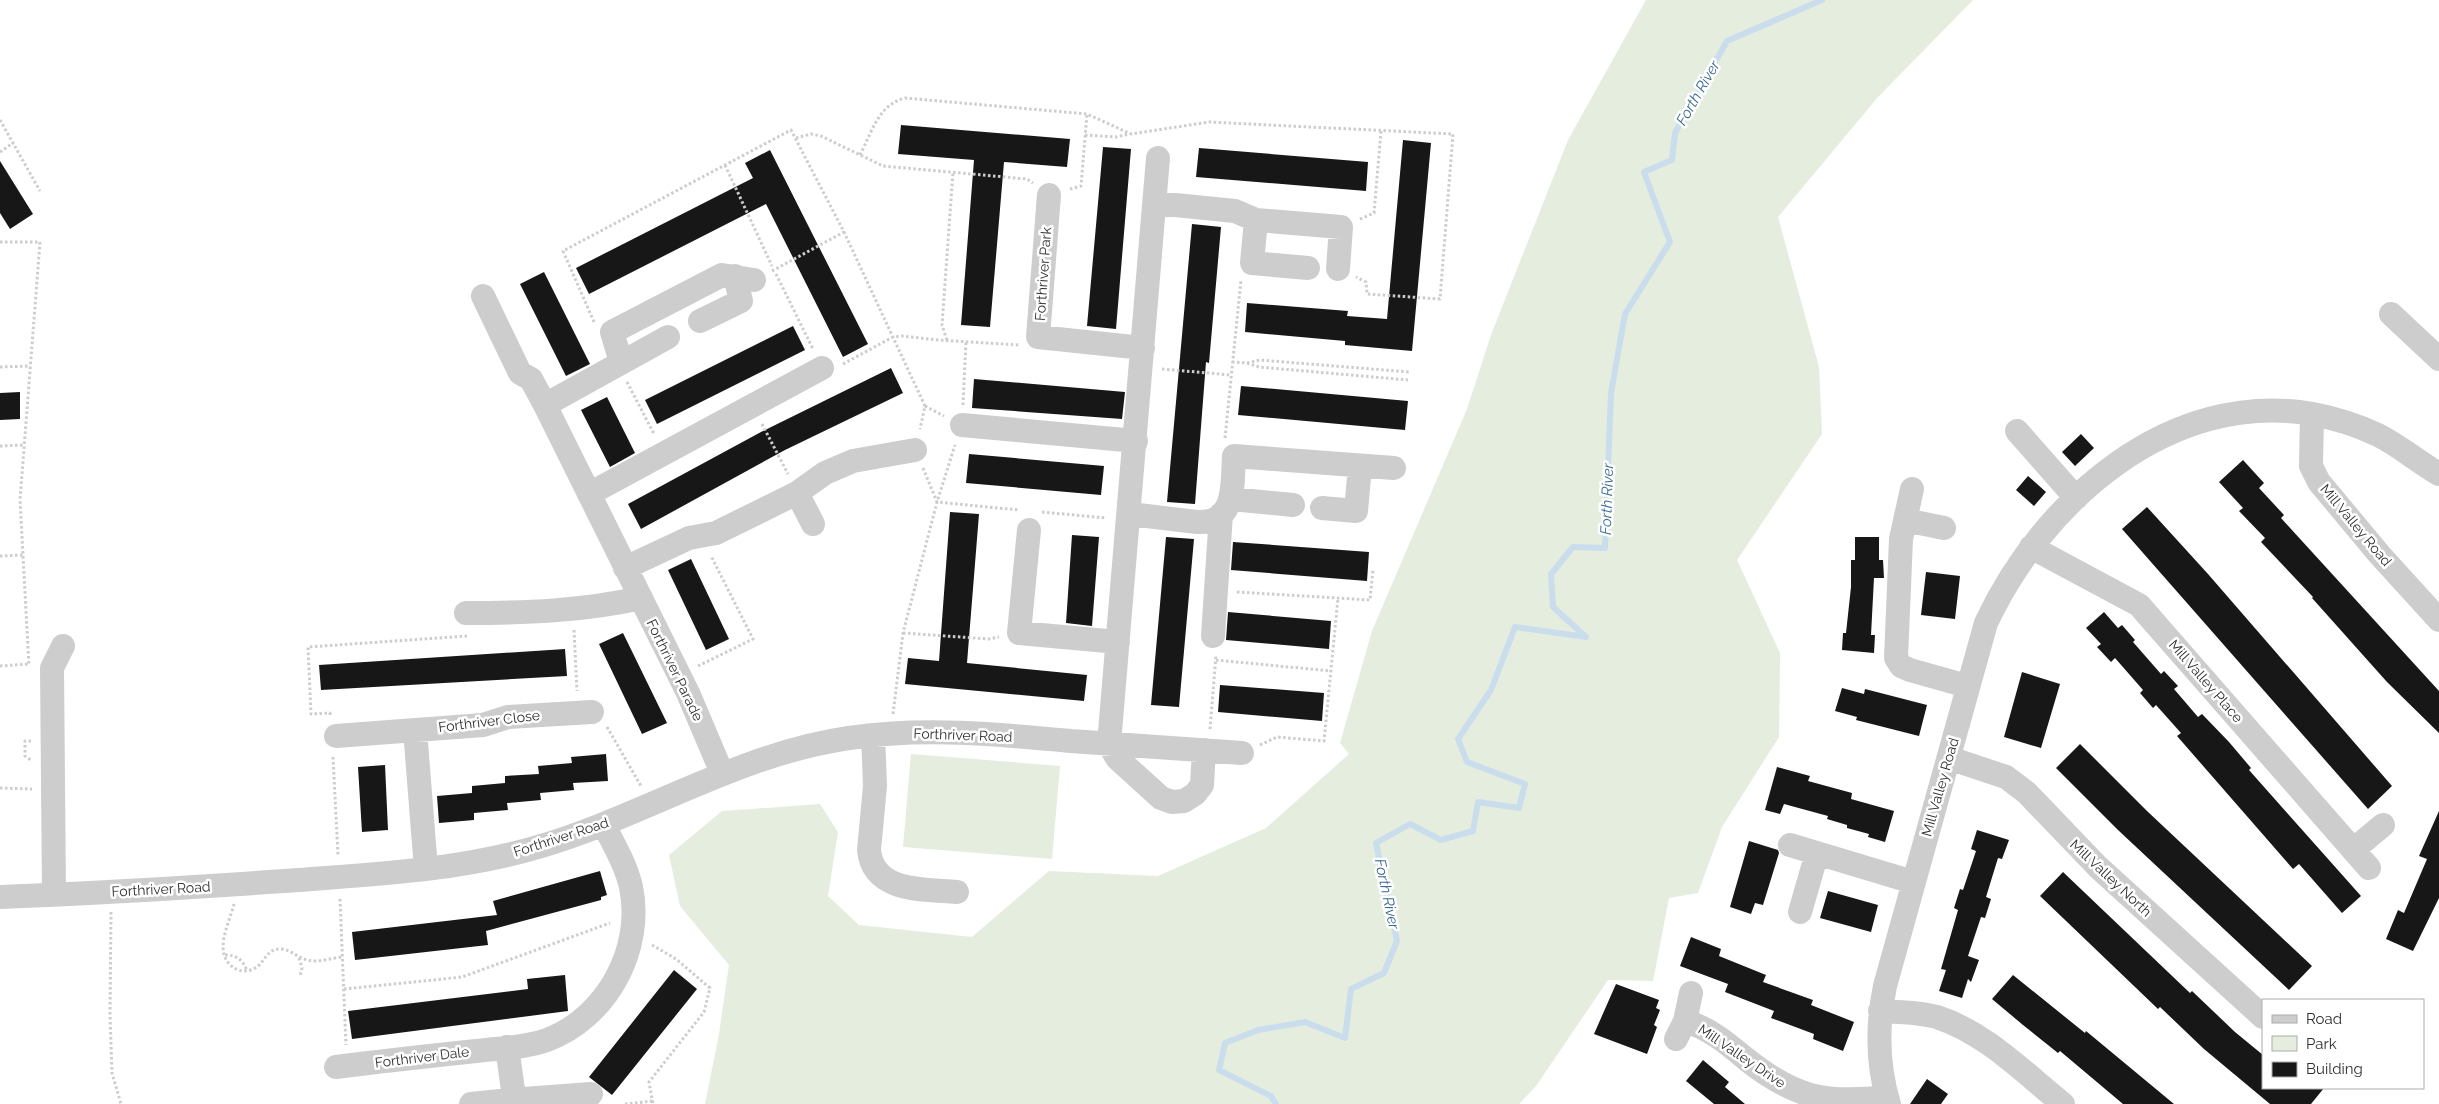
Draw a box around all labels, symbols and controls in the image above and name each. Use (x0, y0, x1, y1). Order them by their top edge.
water label: Forth River (1672, 57, 1724, 129)
street label: Forthriver Park (1032, 226, 1054, 321)
water label: Forth River (1597, 462, 1617, 535)
street label: Mill Valley Road (2317, 481, 2395, 569)
street label: Forthriver Parade (643, 617, 707, 723)
street label: Mill Valley Place (2166, 636, 2246, 726)
street label: Forthriver Close (437, 707, 541, 735)
street label: Forthriver Road (913, 725, 1013, 745)
street label: Mill Valley Road (1918, 736, 1962, 838)
street label: Forthriver Road (511, 814, 611, 860)
street label: Mill Valley North (2067, 836, 2155, 920)
water label: Forth River (1371, 857, 1403, 932)
street label: Forthriver Road (111, 878, 211, 900)
legend (2262, 999, 2424, 1089)
text: Road (2306, 1010, 2342, 1028)
street label: Mill Valley Drive (1695, 1021, 1789, 1091)
text: Park (2306, 1035, 2337, 1053)
street label: Forthriver Dale (374, 1043, 470, 1071)
text: Building (2306, 1060, 2363, 1078)

